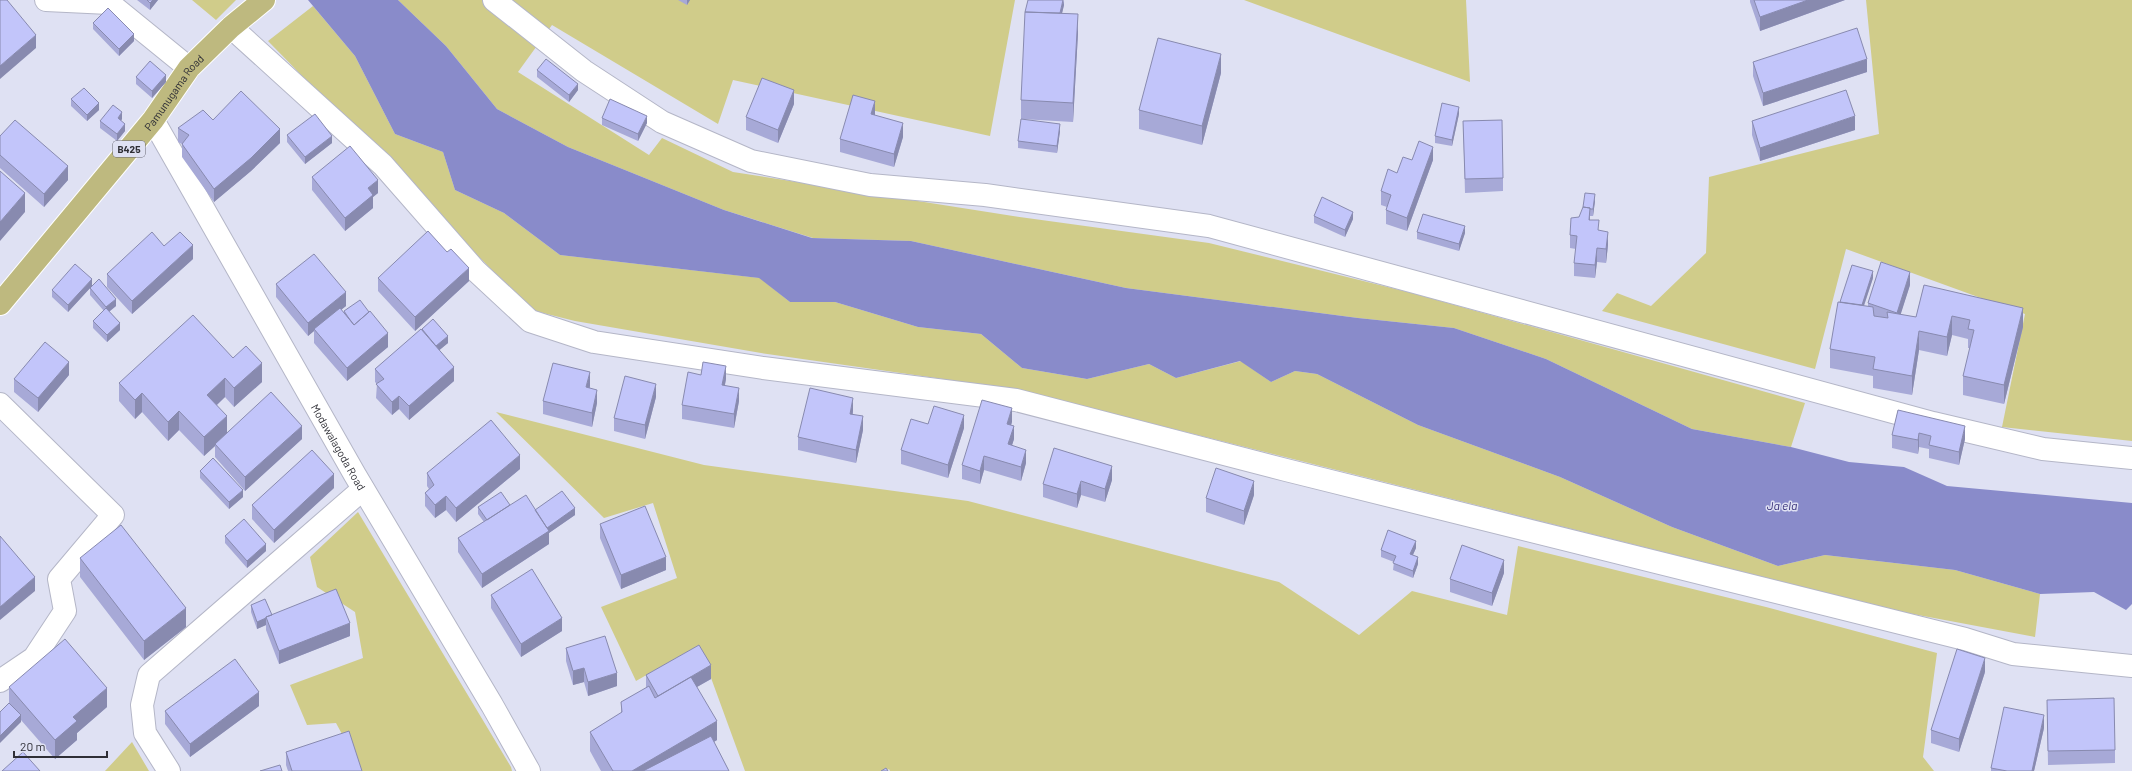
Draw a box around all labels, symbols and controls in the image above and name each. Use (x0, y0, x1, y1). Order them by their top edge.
street label: Pamunugama Road (141, 51, 206, 133)
road number: B425 (113, 141, 145, 157)
street label: Modawalagoda Road (309, 401, 369, 492)
water label: Ja ela (1767, 498, 1797, 512)
scale bar (14, 733, 107, 759)
text: 20 m (20, 739, 46, 753)

